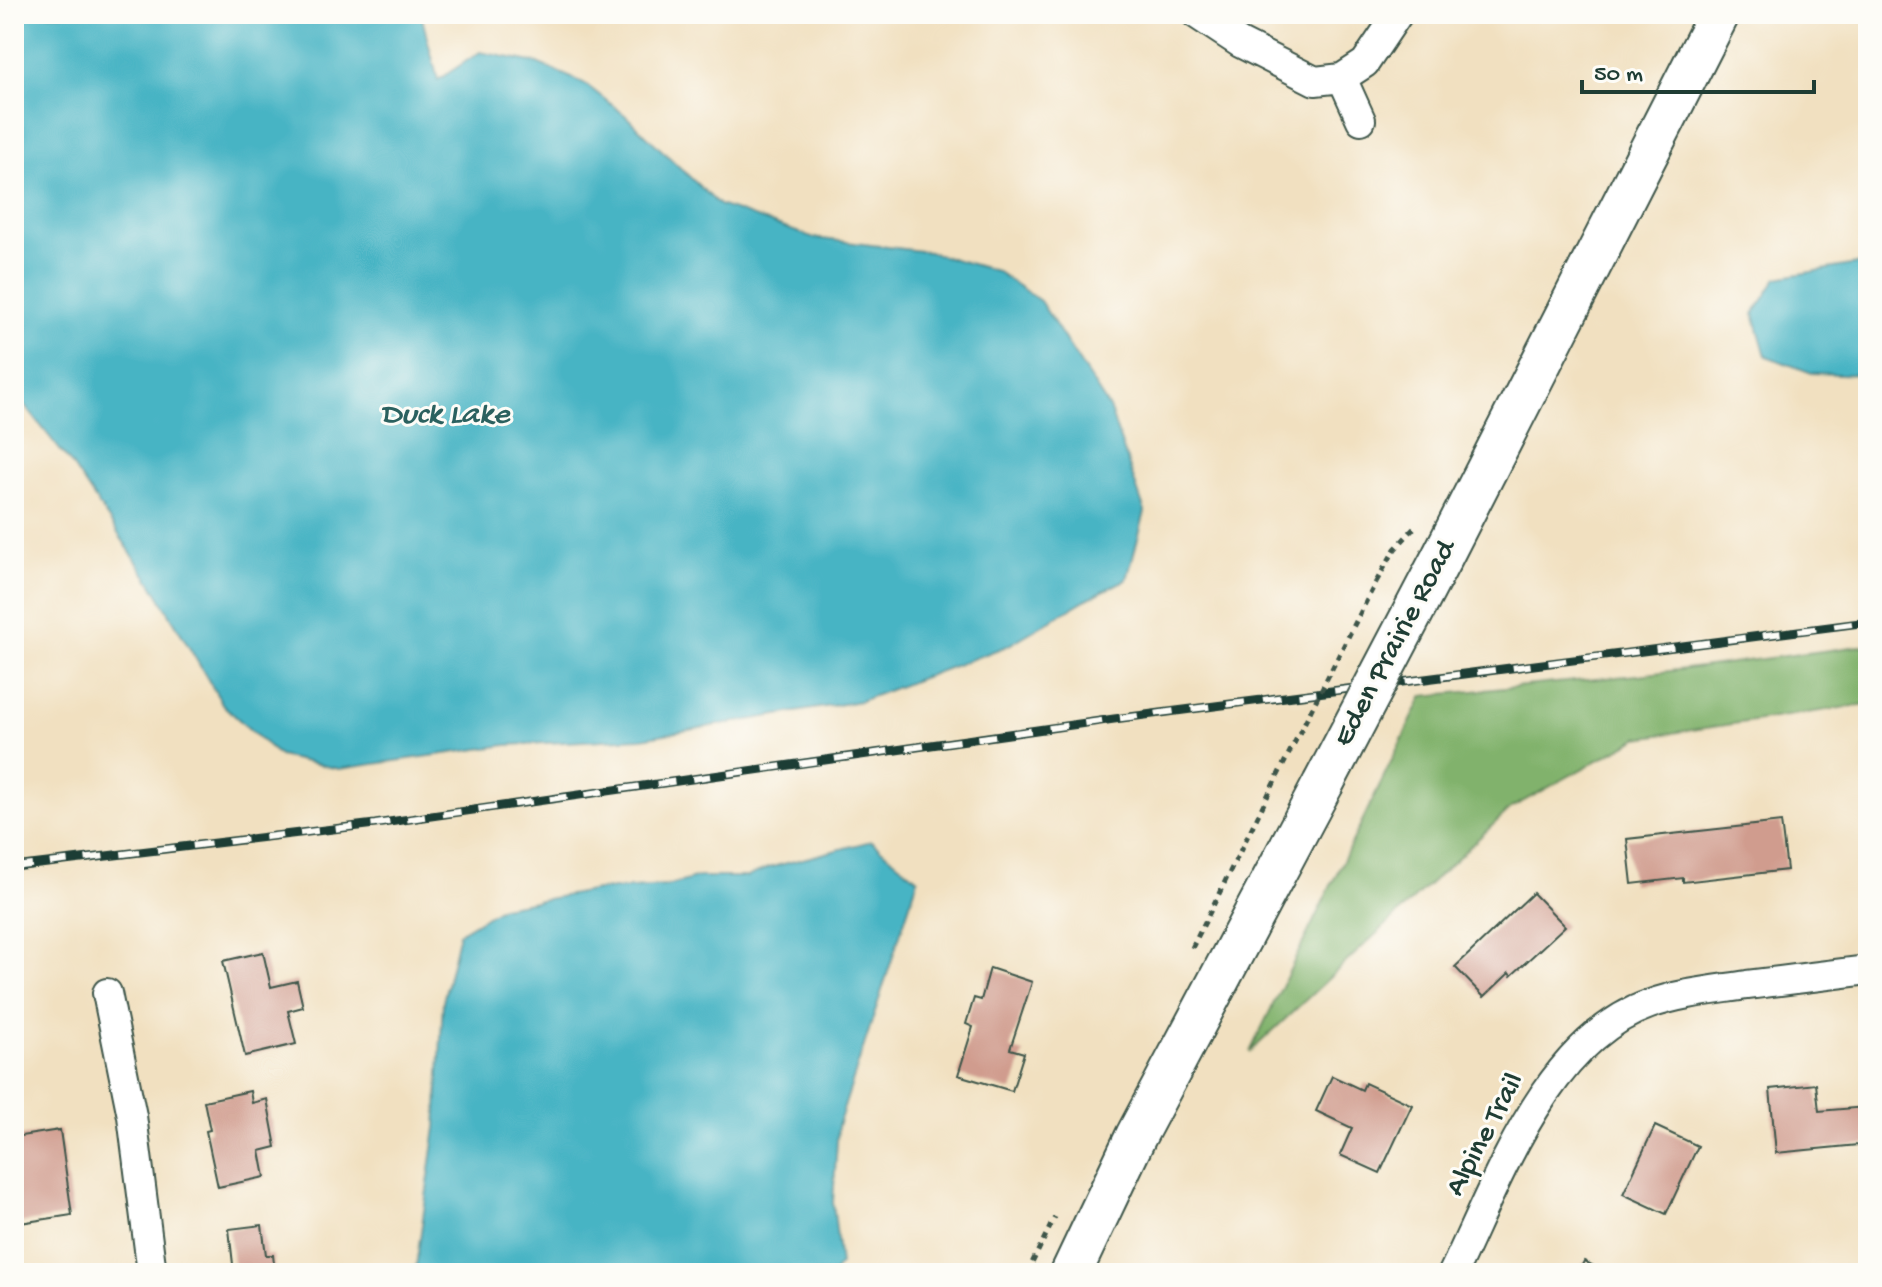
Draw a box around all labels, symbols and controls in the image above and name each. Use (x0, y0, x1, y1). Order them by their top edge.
scale bar (1582, 44, 1814, 94)
text: 50 m (1594, 61, 1643, 90)
water label: Duck Lake (381, 397, 511, 435)
street label: Eden Prairie Road (1327, 533, 1466, 753)
street label: Alpine Trail (1439, 1067, 1533, 1203)

